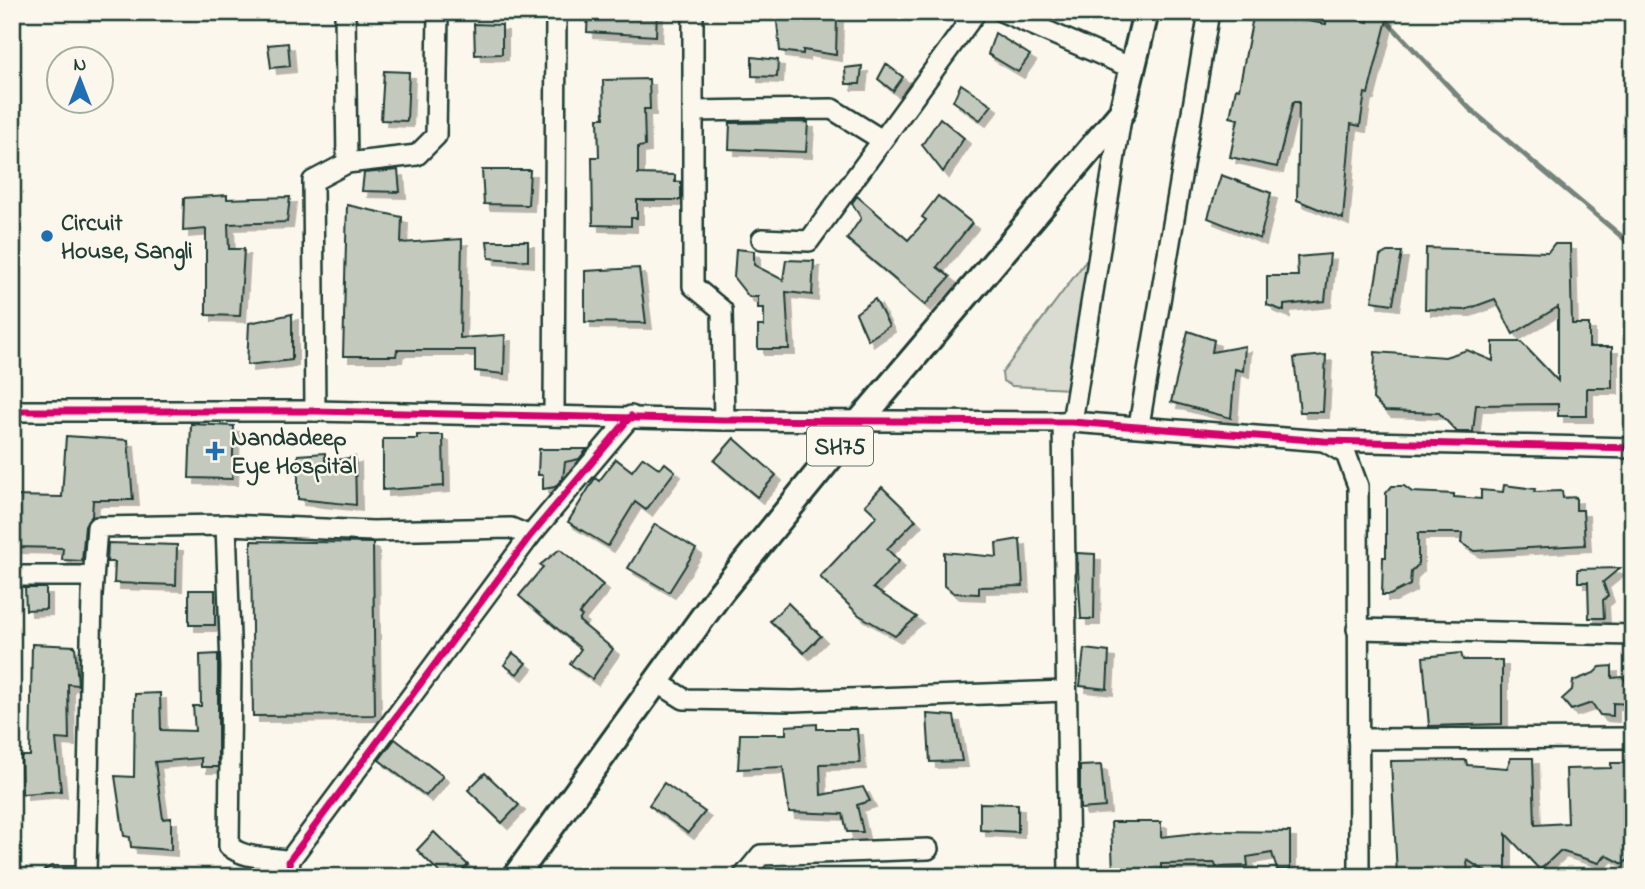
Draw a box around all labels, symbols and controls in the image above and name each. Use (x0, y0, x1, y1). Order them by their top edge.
north arrow (46, 46, 116, 116)
text: N (74, 52, 87, 79)
place label: Circuit House, Sangli (61, 207, 193, 271)
marker: Circuit House, Sangli (39, 228, 55, 244)
place label: Nandadeep Eye Hospital (231, 422, 357, 486)
road number: SH75 (807, 426, 873, 466)
marker: Nandadeep Eye Hospital (205, 441, 225, 461)

